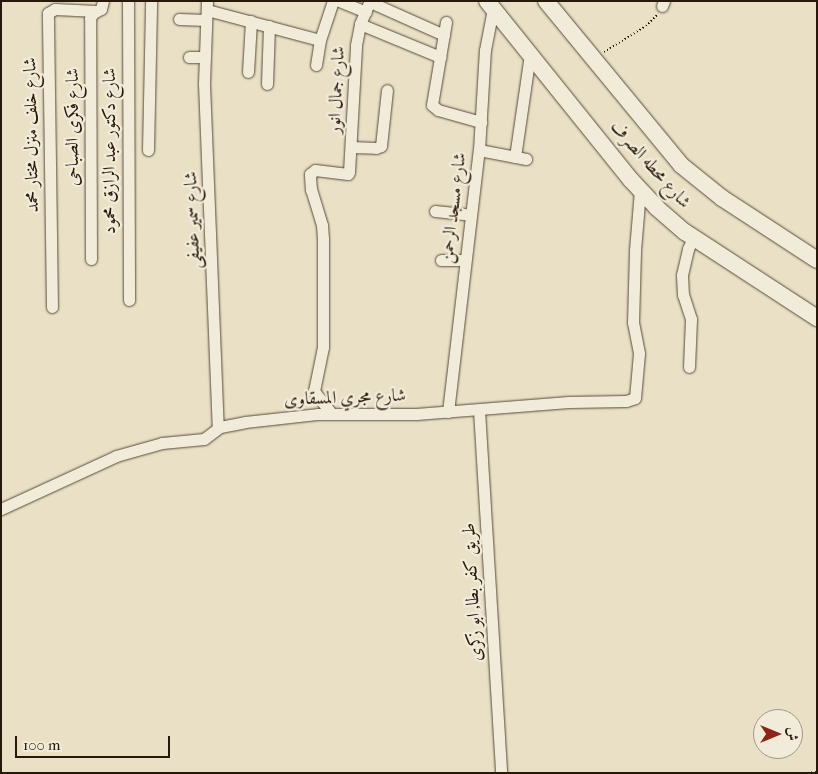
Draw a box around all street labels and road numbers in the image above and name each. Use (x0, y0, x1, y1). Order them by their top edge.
street label: شارع جمال انور (324, 46, 350, 134)
street label: شارع خلف منزل مختار محمد (20, 57, 44, 213)
street label: شارع فكرى الصباحى (62, 68, 84, 186)
street label: شارع دكتور عبد الرازق محمود (99, 68, 121, 234)
street label: شارع محطه الصرف (605, 117, 695, 213)
street label: شارع مسجد الرحمن (436, 151, 472, 265)
street label: شارع سمير عفيفى (181, 171, 205, 269)
street label: شارع مجري المسقاوى (284, 385, 406, 411)
street label: طريق كفر بطا, ابو زكرى (459, 522, 487, 662)

